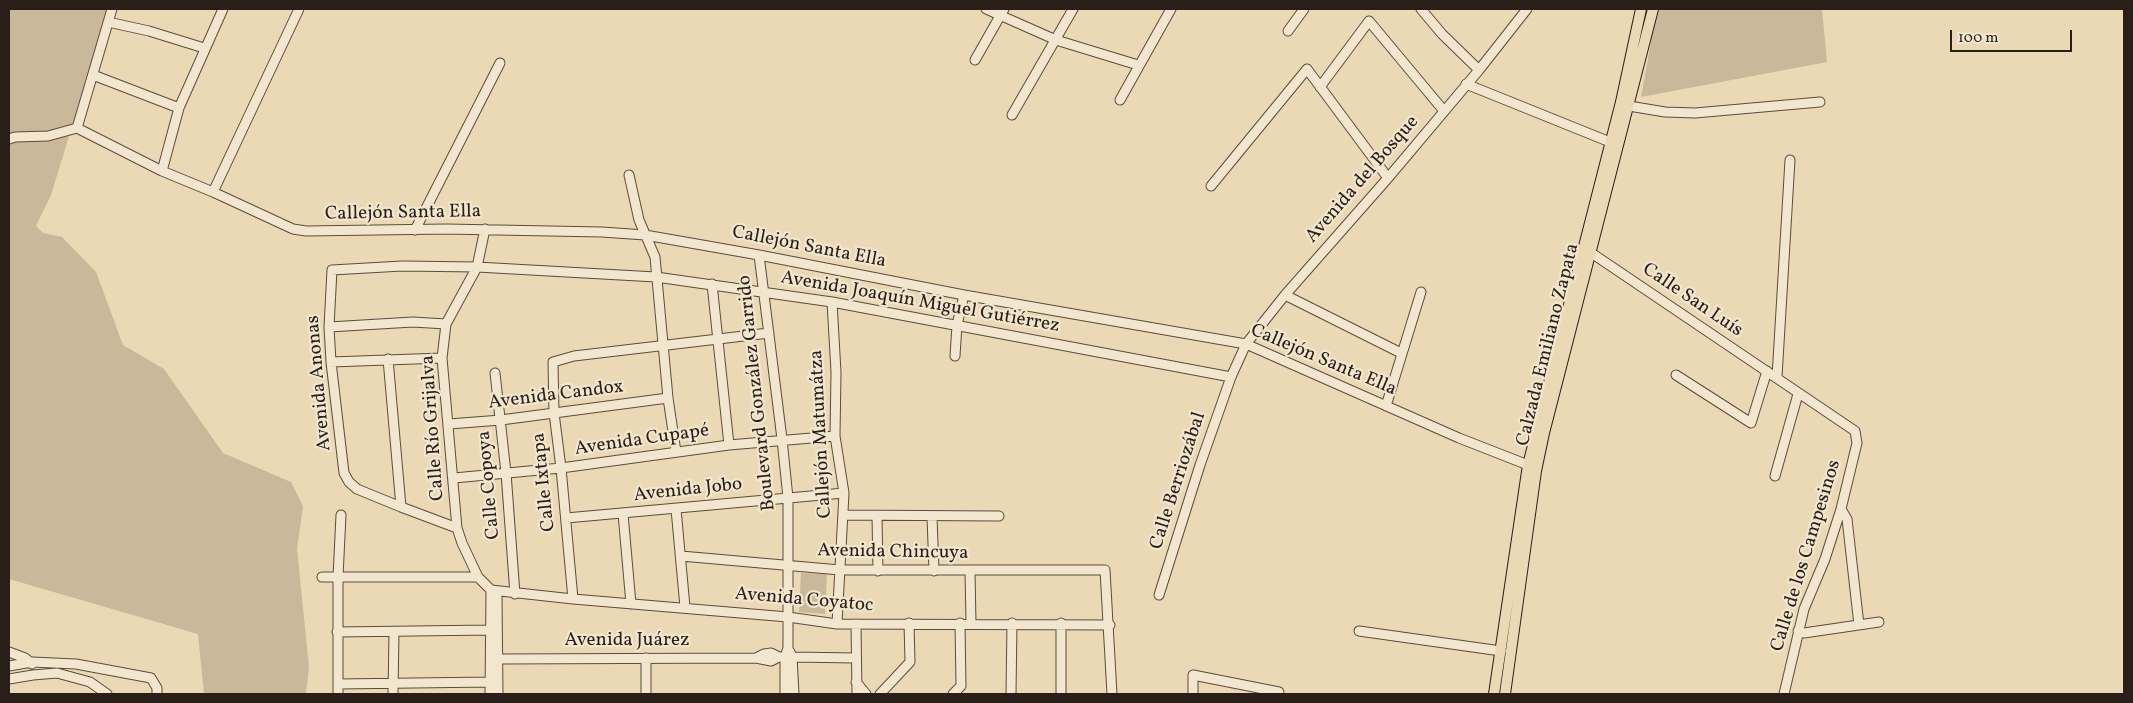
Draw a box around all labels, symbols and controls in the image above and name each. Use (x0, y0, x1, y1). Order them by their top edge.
scale bar (1953, 20, 2076, 52)
text: 100 m (1958, 28, 1998, 49)
street label: Avenida del Bosque (1301, 112, 1425, 248)
street label: Callejón Santa Ella (325, 201, 481, 227)
street label: Callejón Santa Ella (730, 222, 888, 274)
street label: Calzada Emiliano Zapata (1513, 241, 1585, 449)
street label: Calle San Luís (1637, 259, 1747, 343)
street label: Avenida Joaquín Miguel Gutiérrez (779, 267, 1061, 339)
street label: Boulevard González Garrido (734, 274, 782, 512)
street label: Avenida Anonas (303, 314, 337, 452)
street label: Callejón Santa Ella (1247, 320, 1399, 402)
street label: Callejón Matumátza (806, 349, 838, 519)
street label: Calle Río Grijalva (418, 354, 450, 502)
street label: Avenida Candox (487, 376, 625, 416)
street label: Calle Berriozábal (1146, 409, 1212, 553)
street label: Avenida Cupapé (573, 420, 711, 462)
street label: Calle Copoya (474, 430, 506, 540)
street label: Calle Ixtapa (528, 432, 562, 532)
street label: Calle de los Campesinos (1767, 457, 1847, 655)
street label: Avenida Jobo (633, 474, 743, 508)
street label: Avenida Chincuya (817, 540, 969, 566)
street label: Avenida Coyatoc (734, 584, 874, 618)
street label: Avenida Juárez (564, 631, 690, 653)

